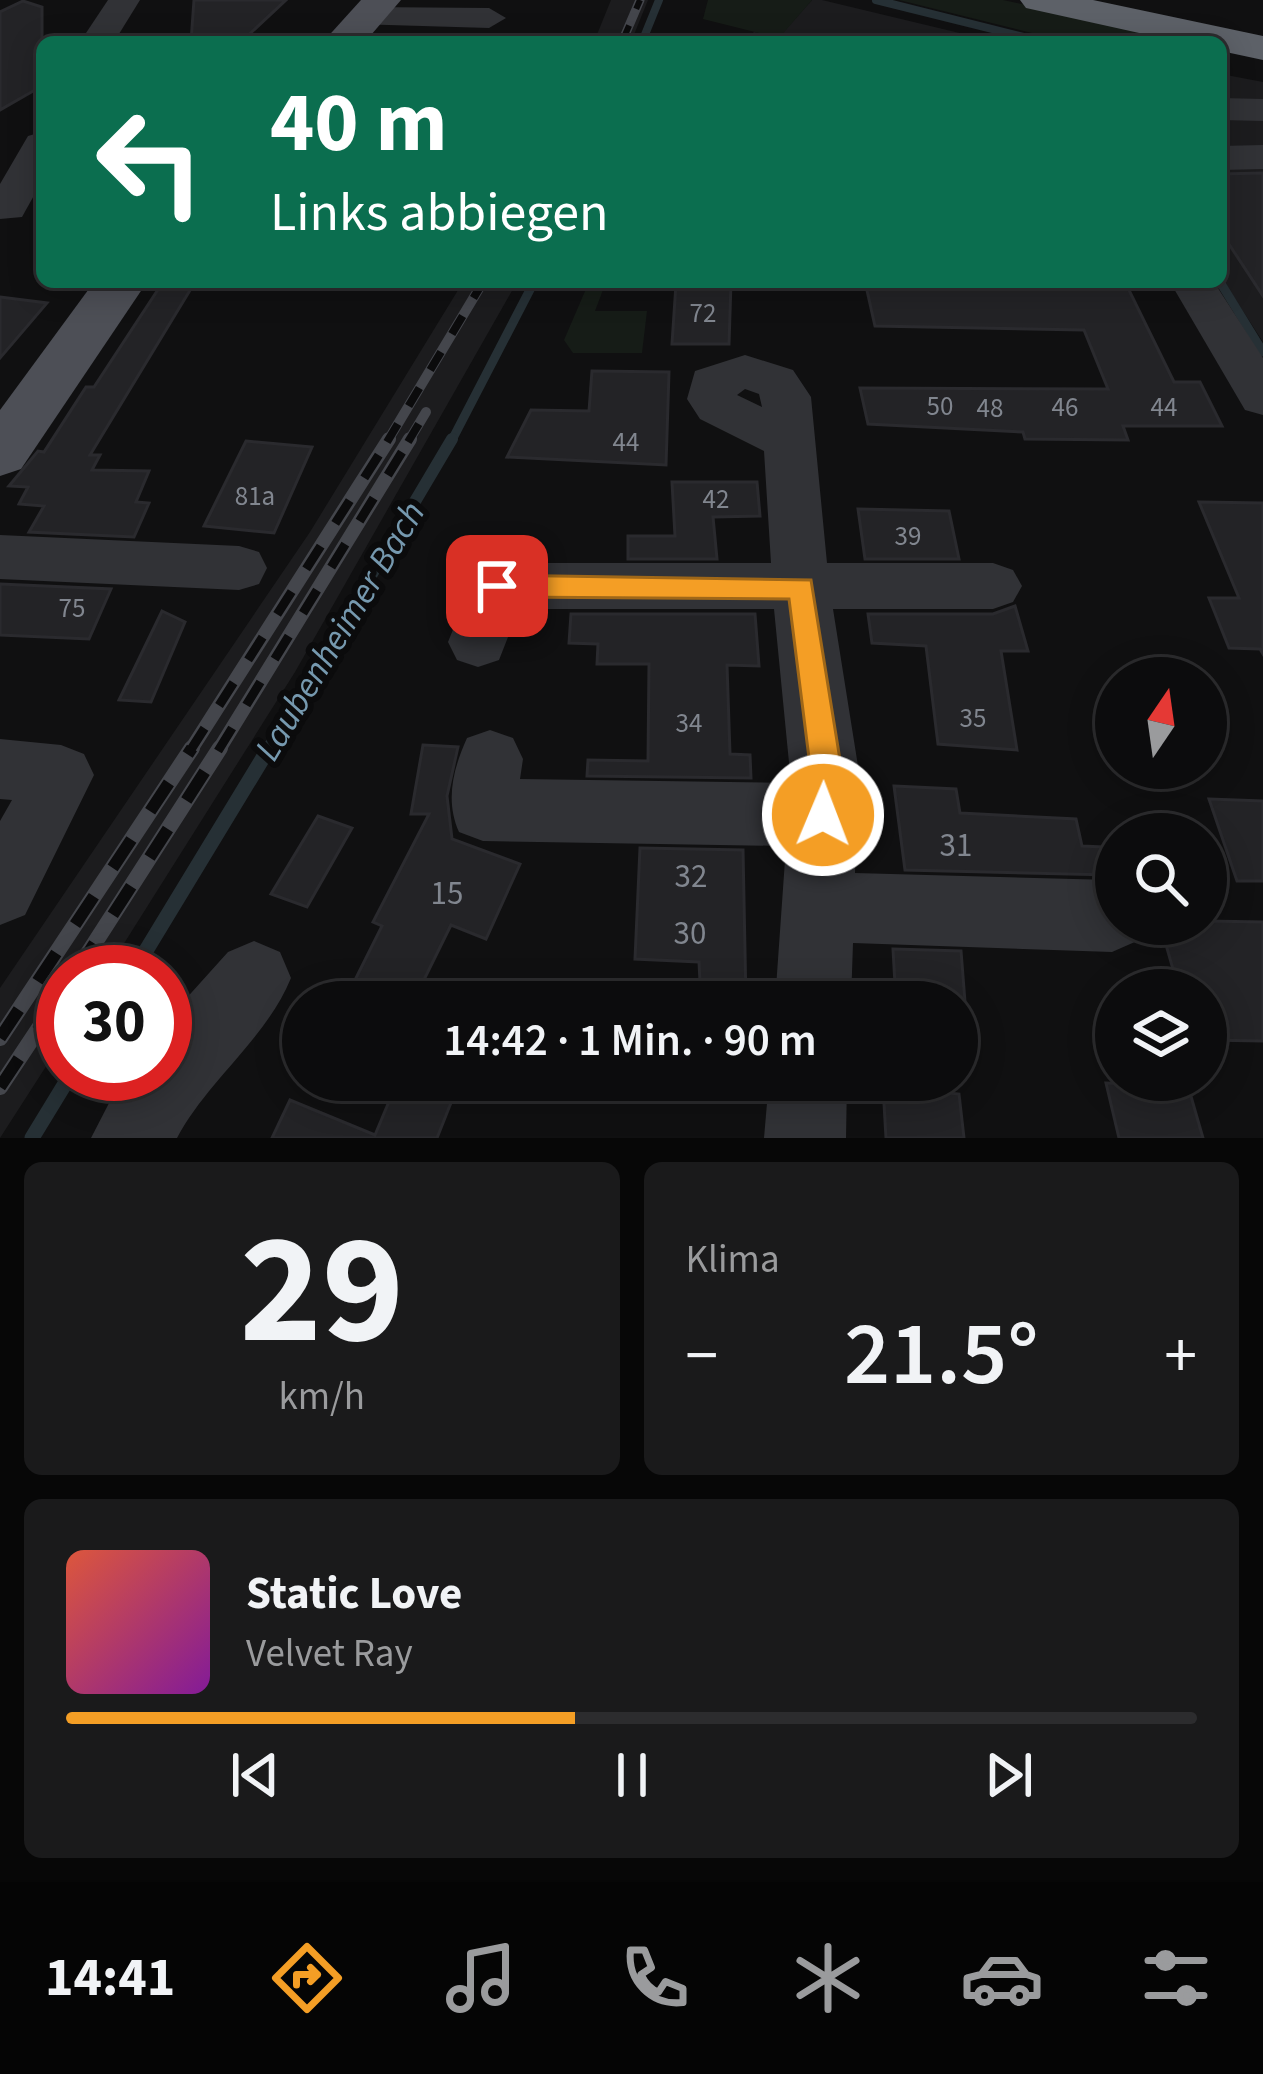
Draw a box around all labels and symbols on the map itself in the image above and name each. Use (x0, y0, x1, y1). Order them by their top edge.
house number: 72 (690, 294, 716, 333)
house number: 50 (927, 387, 953, 426)
house number: 46 (1052, 388, 1078, 427)
house number: 44 (1151, 388, 1177, 427)
house number: 48 (977, 389, 1003, 428)
house number: 44 (613, 423, 639, 462)
house number: 81a (235, 477, 275, 516)
house number: 42 (703, 480, 729, 519)
water label: Laubenheimer Bach (242, 492, 438, 770)
house number: 39 (895, 517, 921, 556)
pin (446, 535, 548, 637)
house number: 75 (59, 589, 85, 628)
north arrow (1095, 657, 1227, 789)
house number: 35 (960, 699, 986, 738)
house number: 34 (676, 704, 702, 743)
position arrow (760, 752, 886, 878)
house number: 31 (940, 822, 972, 869)
house number: 32 (675, 853, 707, 900)
house number: 15 (431, 870, 463, 917)
house number: 30 (674, 910, 706, 957)
speed limit sign: 30 (36, 945, 192, 1101)

